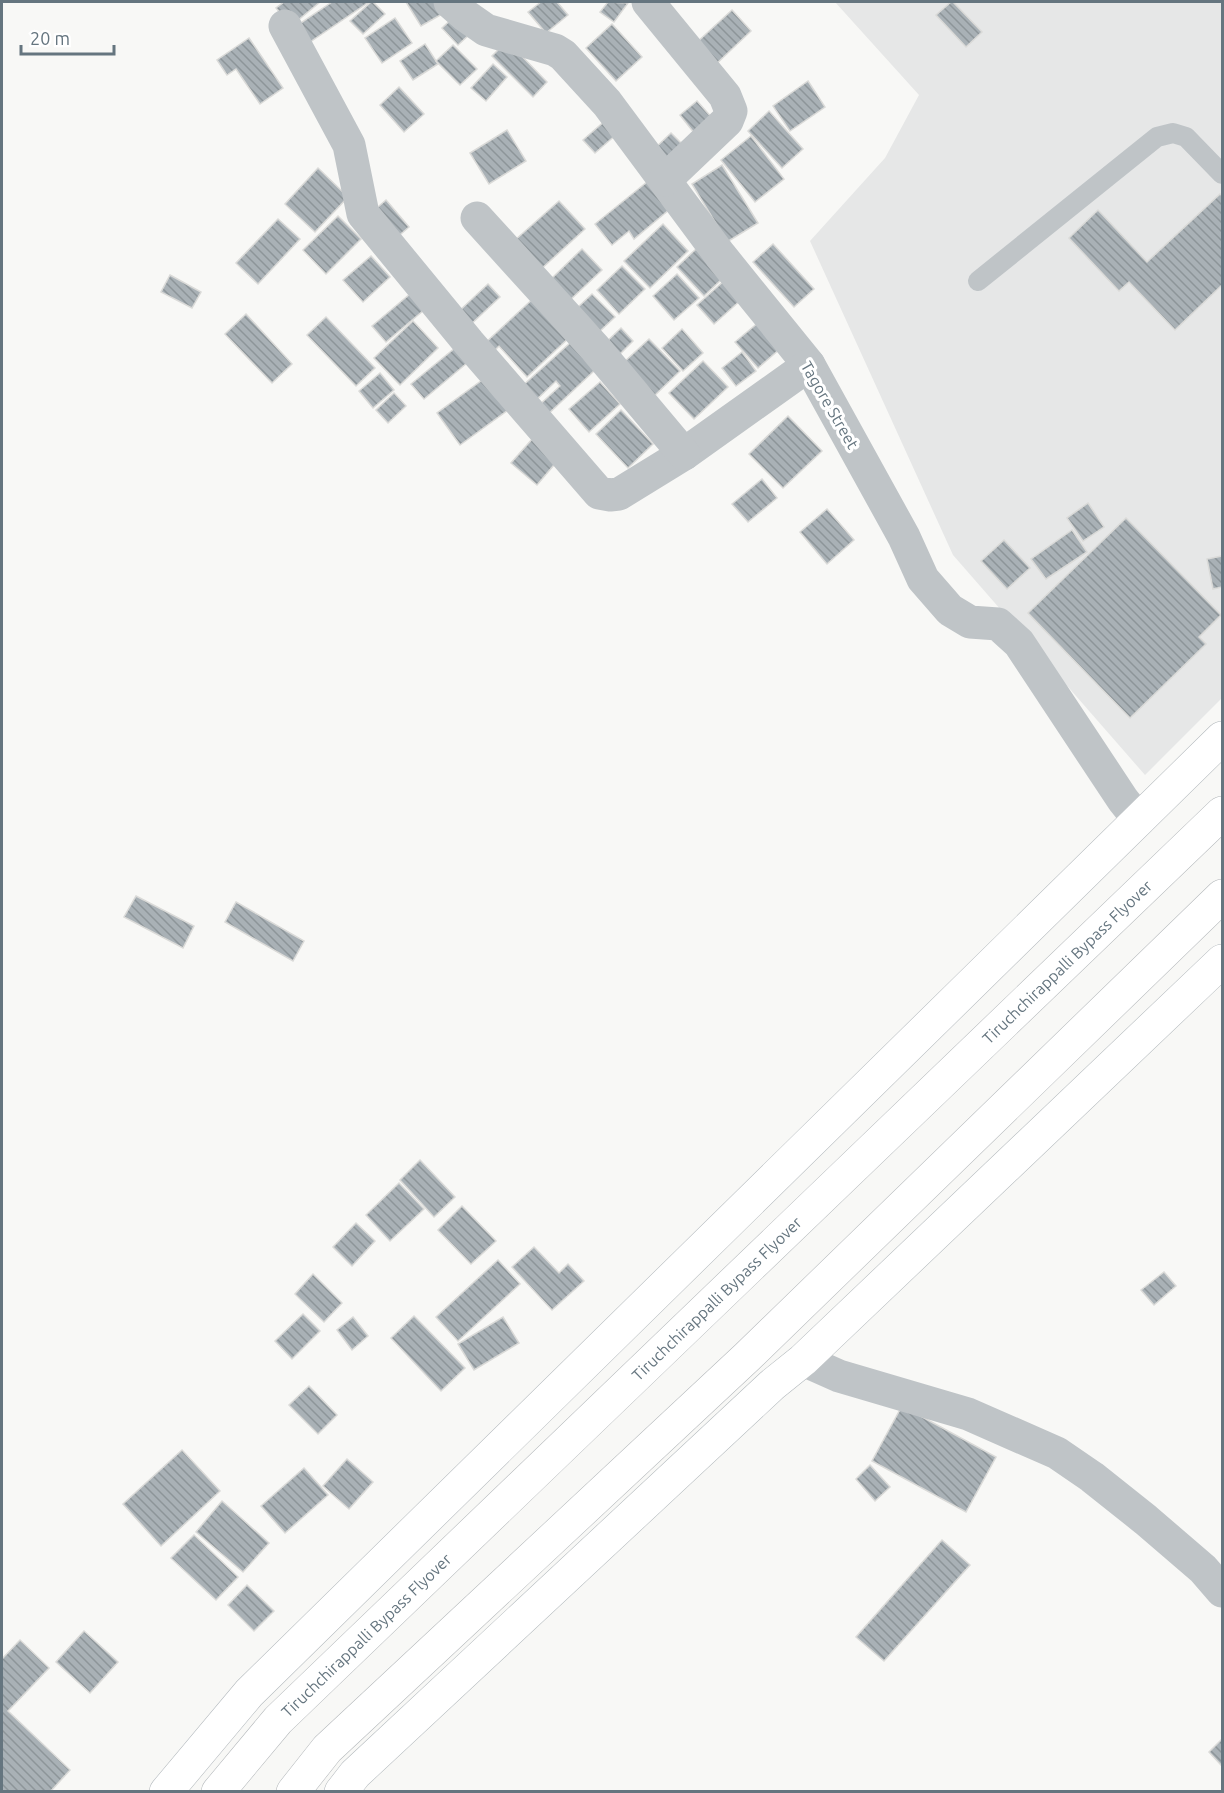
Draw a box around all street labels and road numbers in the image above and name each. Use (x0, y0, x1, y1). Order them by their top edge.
street label: Tagore Street (798, 358, 863, 453)
street label: Tiruchchirappalli Bypass Flyover (979, 876, 1156, 1047)
street label: Tiruchchirappalli Bypass Flyover (628, 1213, 805, 1384)
street label: Tiruchchirappalli Bypass Flyover (278, 1550, 455, 1721)

